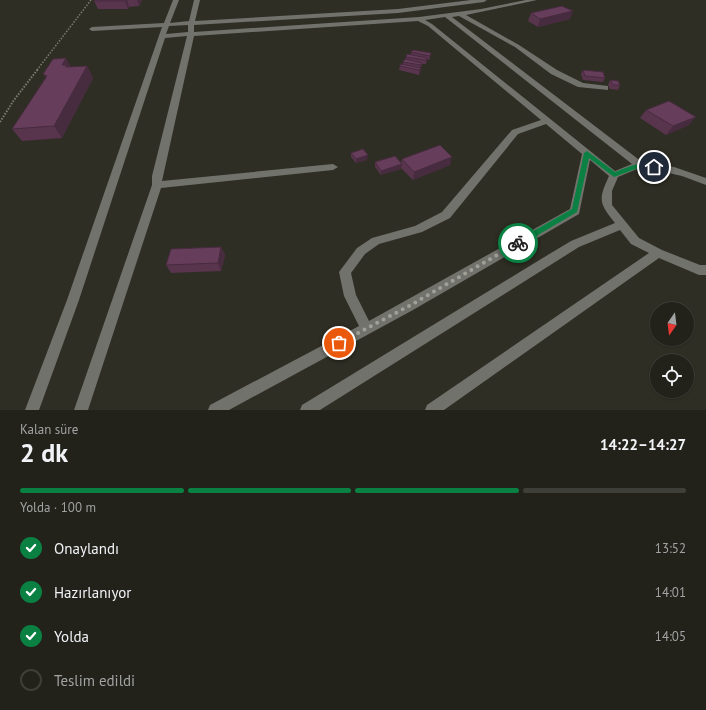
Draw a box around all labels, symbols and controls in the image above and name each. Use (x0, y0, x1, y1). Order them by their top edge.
pin (637, 150, 671, 184)
icon: home (643, 156, 665, 178)
courier (498, 223, 538, 263)
icon: bike (507, 232, 529, 254)
north arrow (650, 302, 694, 346)
map controls (650, 302, 694, 398)
pin (322, 326, 356, 360)
icon: bag (328, 332, 350, 354)
button: locate (650, 354, 694, 398)
text: Kalan süre (20, 421, 78, 438)
text: 14:22–14:27 (600, 435, 686, 454)
text: 2 dk (20, 436, 68, 469)
text: Yolda · 100 m (20, 499, 96, 516)
icon: check (20, 537, 42, 559)
text: Onaylandı (54, 539, 119, 558)
text: 13:52 (655, 540, 686, 557)
icon: check (20, 581, 42, 603)
text: Hazırlanıyor (54, 583, 131, 602)
text: 14:01 (655, 584, 686, 601)
icon: check (20, 625, 42, 647)
text: Yolda (54, 627, 89, 646)
text: 14:05 (655, 628, 686, 645)
text: Teslim edildi (54, 671, 135, 690)

